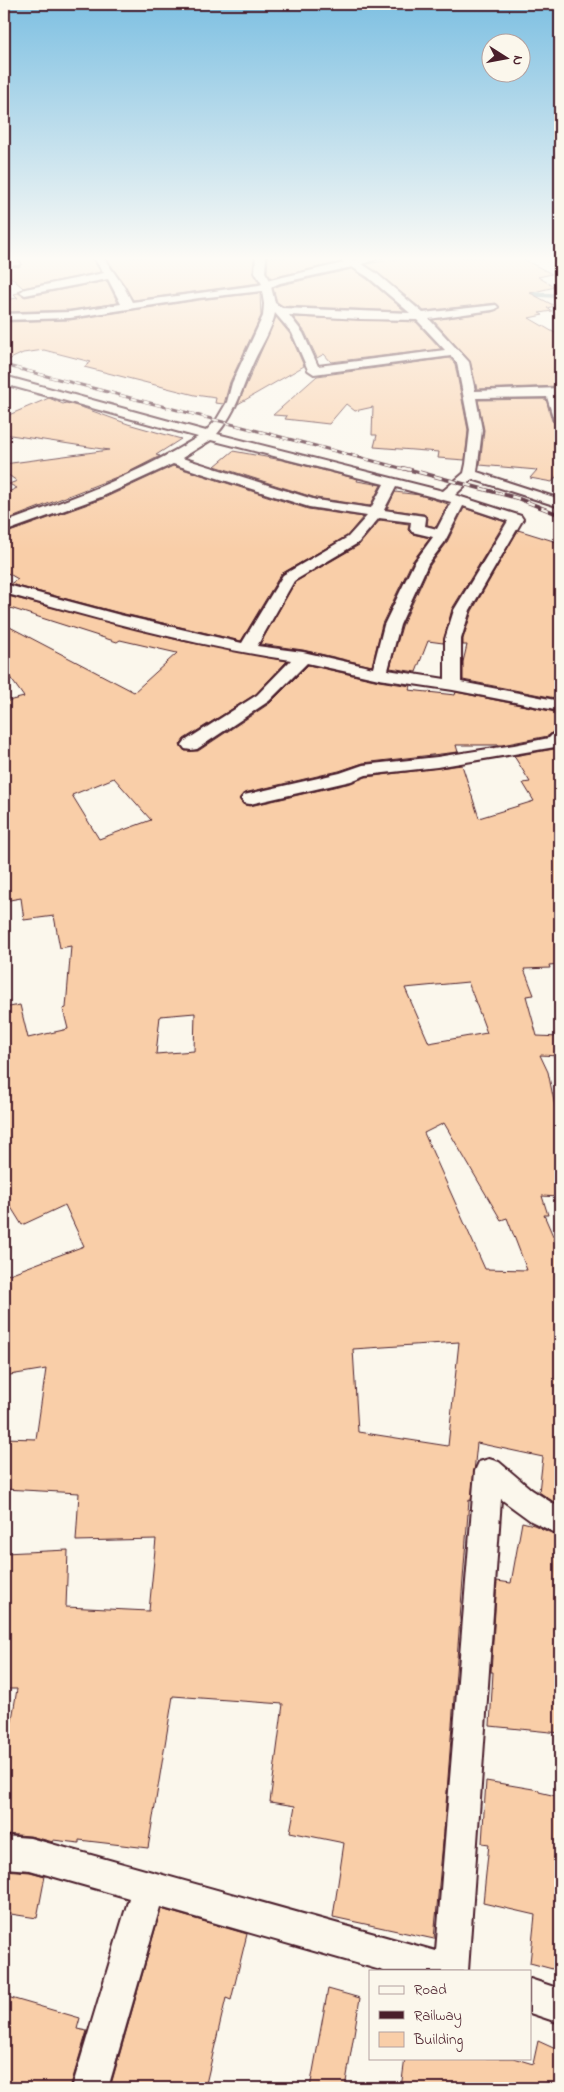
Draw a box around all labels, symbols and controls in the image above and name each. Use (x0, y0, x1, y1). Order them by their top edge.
north arrow (482, 32, 532, 82)
text: N (506, 54, 528, 67)
legend (369, 1970, 532, 2060)
text: Road (414, 1979, 447, 2001)
text: Railway (414, 2005, 462, 2028)
text: Building (413, 2029, 463, 2052)

